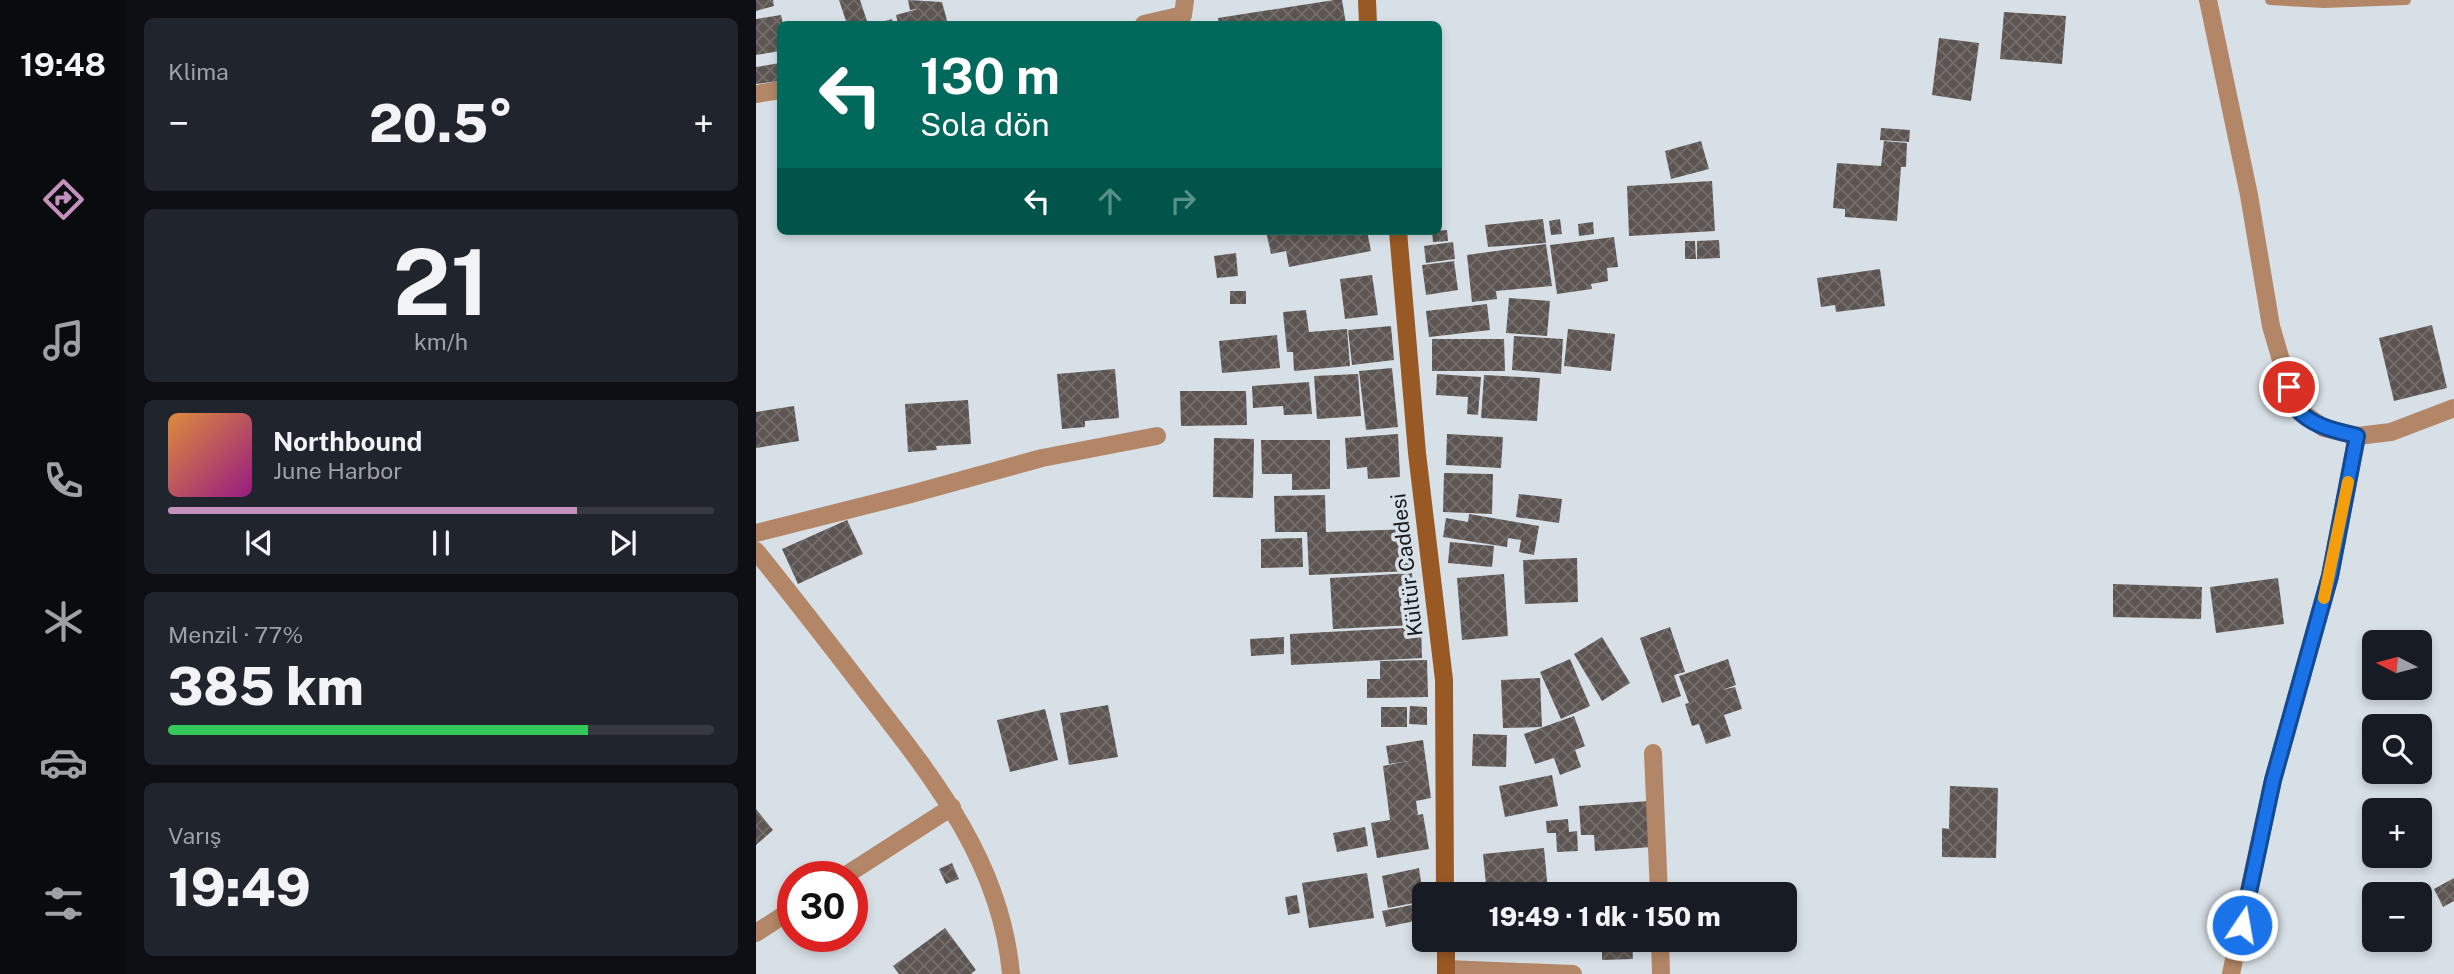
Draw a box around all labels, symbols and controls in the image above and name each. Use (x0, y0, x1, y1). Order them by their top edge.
text: 19:48 (20, 46, 106, 83)
text: 130 m (920, 47, 1060, 105)
icon: left (805, 49, 896, 140)
text: Klima (168, 58, 229, 85)
text: 20.5° (369, 93, 513, 154)
text: − (168, 101, 189, 146)
text: + (693, 101, 714, 146)
text: Sola dön (920, 106, 1050, 143)
icon: directions (39, 175, 88, 224)
icon: left (1018, 182, 1056, 220)
icon: ahead (1091, 182, 1129, 220)
icon: right (1164, 182, 1202, 220)
text: 21 (393, 229, 489, 335)
icon: music (39, 316, 88, 365)
text: km/h (414, 328, 468, 355)
pin (2259, 357, 2319, 417)
icon: arrive (2270, 368, 2308, 406)
text: Northbound (273, 426, 422, 457)
icon: phone (39, 456, 88, 505)
text: June Harbor (273, 457, 402, 484)
street label: Kültür Caddesi (1385, 492, 1428, 638)
icon: previous (240, 524, 278, 562)
icon: pause (422, 524, 460, 562)
icon: next (604, 524, 642, 562)
icon: climate (39, 597, 88, 646)
text: Menzil · 77% (168, 621, 303, 648)
north arrow (2362, 630, 2432, 700)
map controls (2362, 630, 2432, 952)
text: 385 km (168, 656, 364, 717)
button: search (2362, 714, 2432, 784)
icon: car (39, 738, 88, 787)
button: + (2362, 798, 2432, 868)
text: Varış (168, 822, 221, 849)
text: 19:49 (168, 857, 311, 918)
speed limit sign: 30 (777, 861, 868, 952)
icon: filters (39, 879, 88, 928)
button: − (2362, 882, 2432, 952)
position arrow (2205, 888, 2279, 962)
text: 19:49 · 1 dk · 150 m (1488, 901, 1721, 932)

